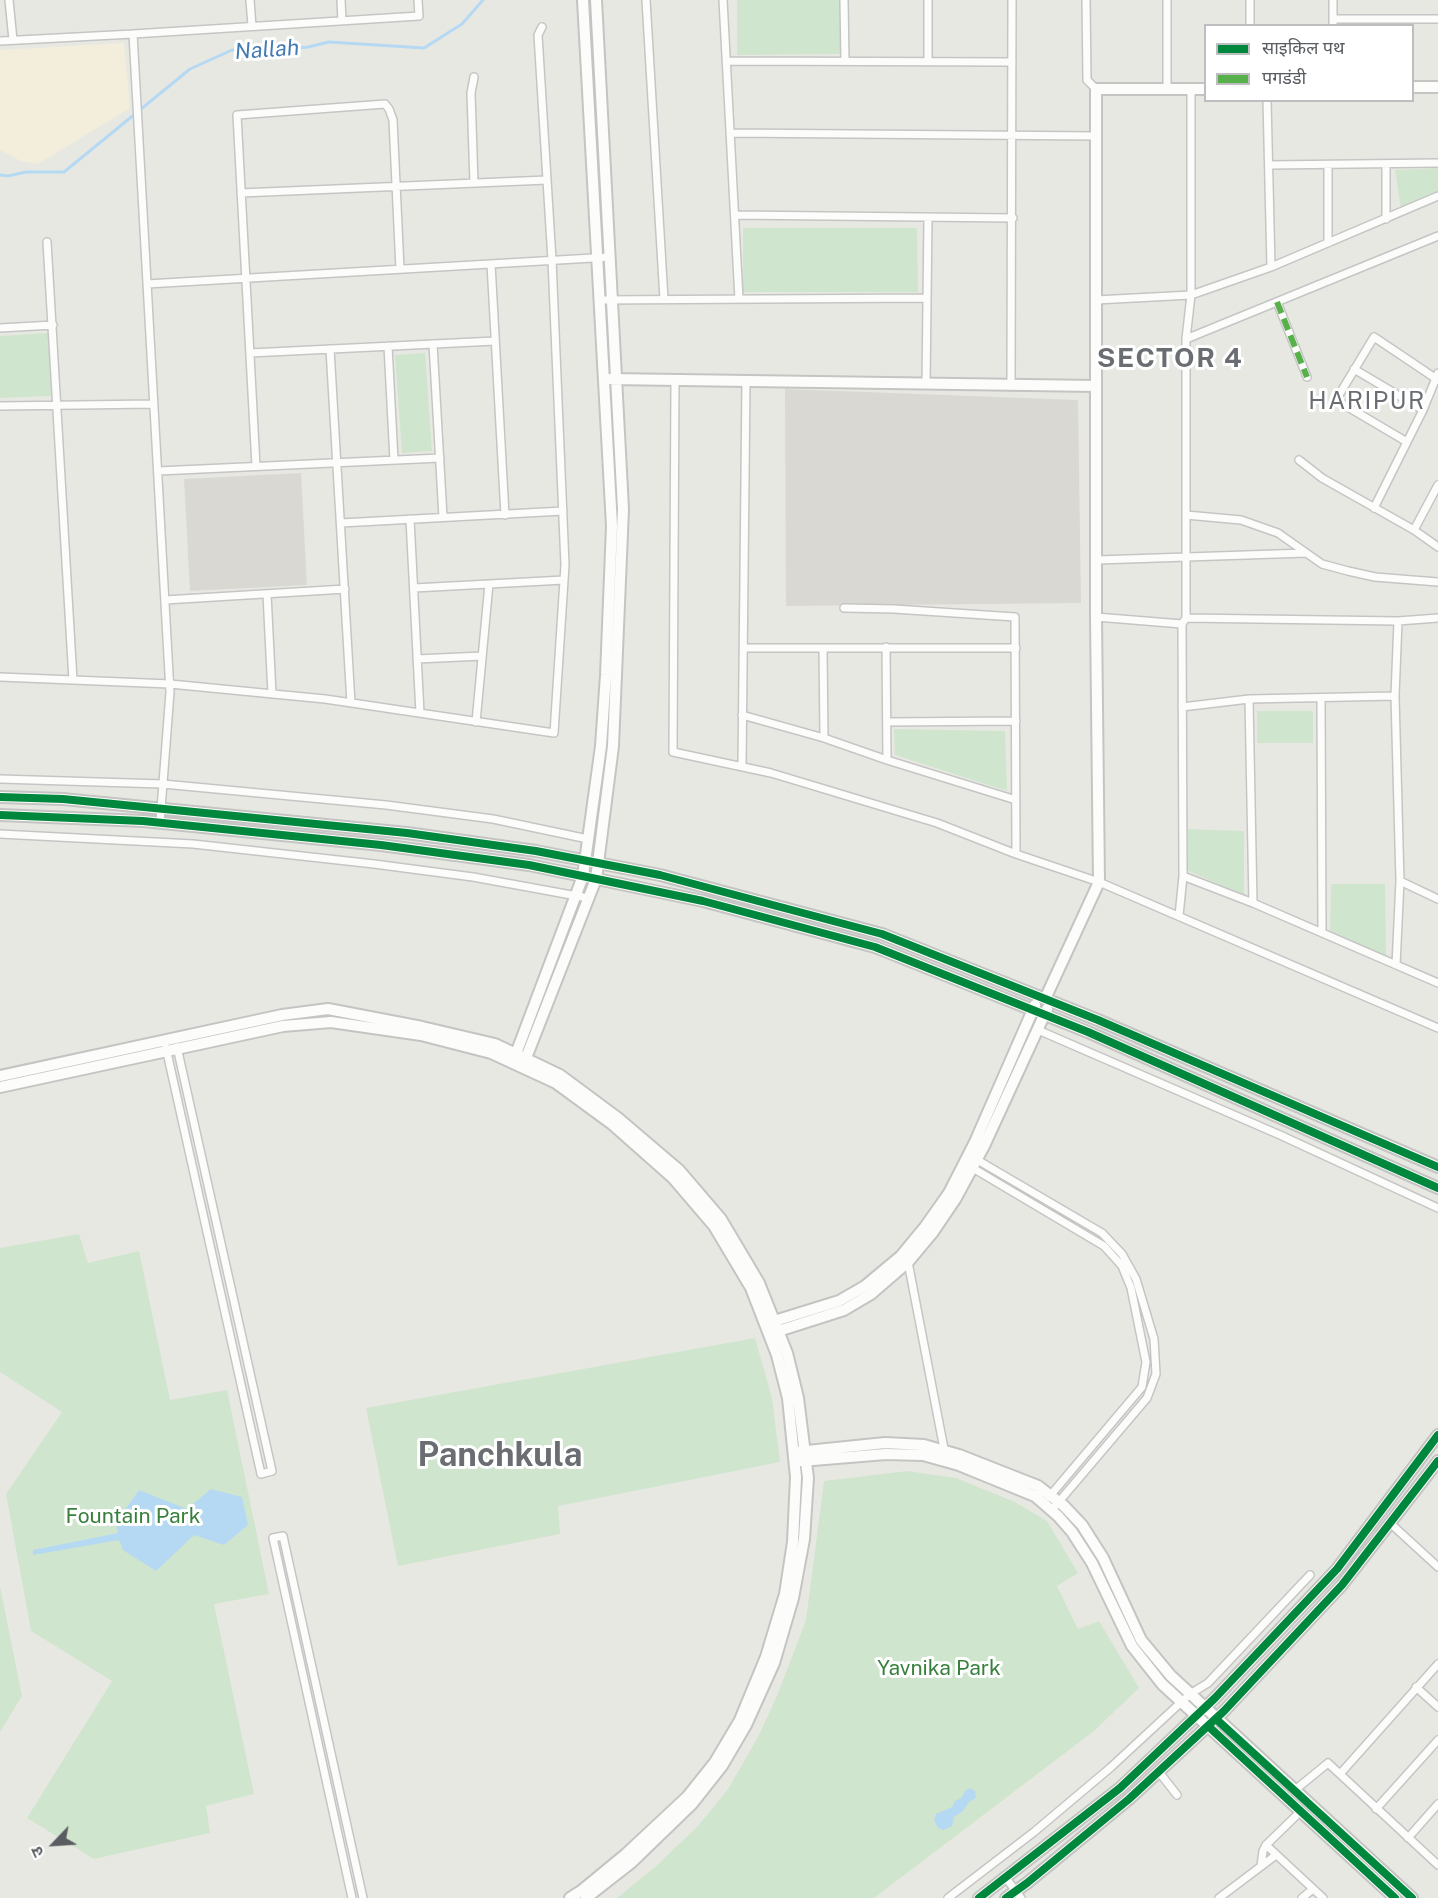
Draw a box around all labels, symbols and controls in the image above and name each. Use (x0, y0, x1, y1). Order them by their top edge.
legend (1204, 24, 1414, 102)
water label: Nallah (234, 35, 300, 65)
text: साइकिल पथ (1262, 37, 1344, 58)
text: पगडंडी (1262, 67, 1306, 88)
district label: SECTOR 4 (1097, 343, 1243, 375)
district label: HARIPUR (1308, 388, 1426, 416)
district label: Panchkula (418, 1436, 582, 1476)
park label: Fountain Park (65, 1504, 201, 1530)
park label: Yavnika Park (877, 1656, 1001, 1682)
north arrow (24, 1814, 84, 1874)
text: उ (27, 1844, 48, 1860)

